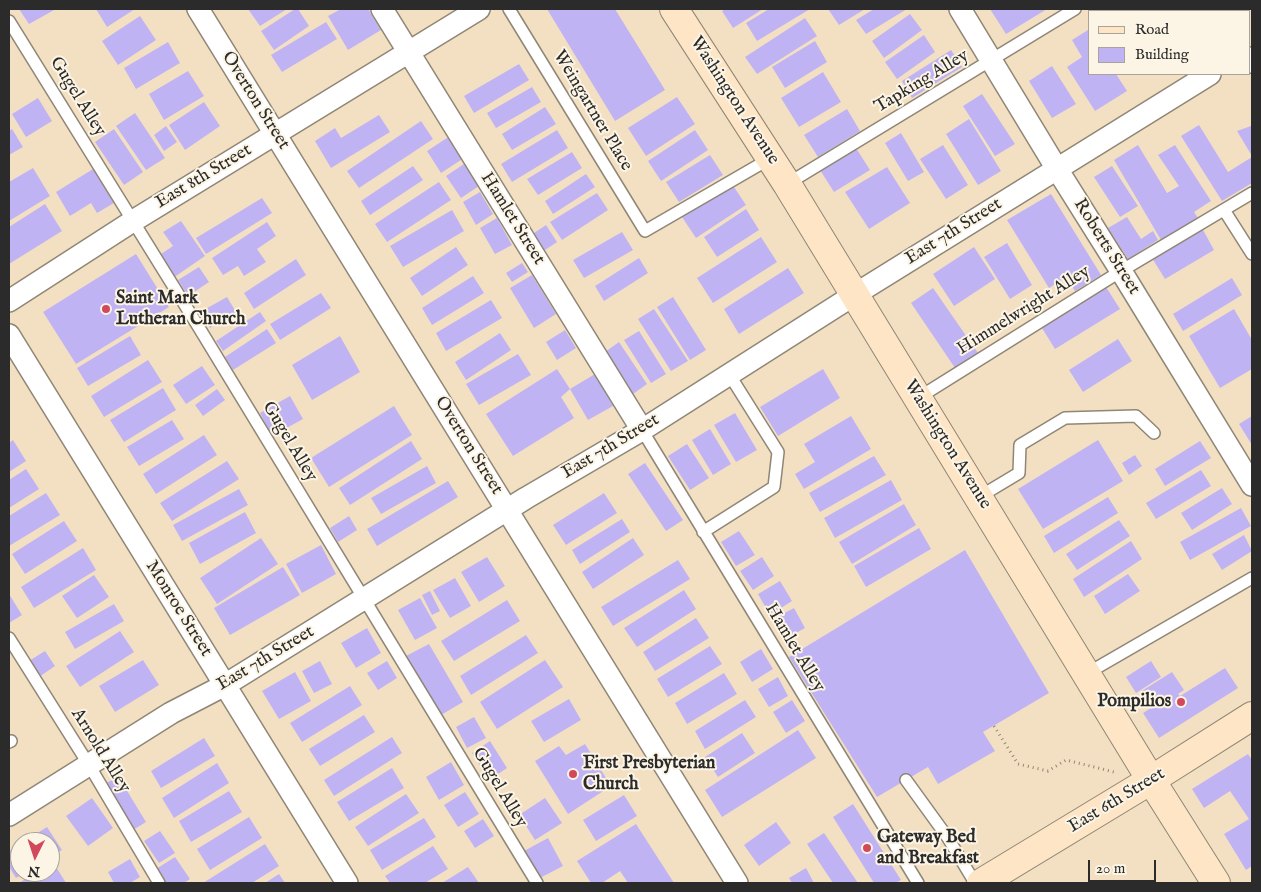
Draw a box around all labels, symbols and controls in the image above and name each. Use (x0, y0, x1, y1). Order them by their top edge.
legend (1088, 10, 1251, 75)
text: Road (1135, 20, 1169, 39)
street label: Washington Avenue (685, 33, 783, 169)
street label: Tapking Alley (871, 45, 973, 119)
text: Building (1135, 45, 1189, 64)
street label: Weingartner Place (548, 47, 636, 175)
street label: Overton Street (216, 48, 294, 154)
street label: Gugel Alley (44, 53, 110, 141)
street label: East 8th Street (152, 140, 256, 214)
street label: Hamlet Street (475, 169, 549, 269)
street label: East 7th Street (902, 194, 1006, 270)
street label: Roberts Street (1068, 195, 1144, 299)
street label: Himmelwright Alley (954, 261, 1094, 361)
place label: Saint Mark Lutheran Church (116, 288, 246, 330)
marker: Saint Mark Lutheran Church (100, 303, 112, 315)
street label: Washington Avenue (899, 376, 995, 514)
street label: Overton Street (429, 393, 507, 499)
street label: Gugel Alley (257, 398, 321, 486)
street label: East 7th Street (559, 410, 663, 484)
street label: Monroe Street (140, 557, 216, 661)
street label: Hamlet Alley (759, 600, 829, 696)
street label: East 7th Street (214, 622, 318, 696)
place label: Pompilios (1097, 691, 1171, 713)
marker: Pompilios (1175, 696, 1187, 708)
street label: Arnold Alley (66, 705, 134, 797)
street label: Gugel Alley (467, 744, 531, 832)
place label: First Presbyterian Church (583, 753, 715, 796)
street label: East 6th Street (1065, 764, 1169, 838)
marker: First Presbyterian Church (567, 768, 579, 780)
place label: Gateway Bed and Breakfast (877, 827, 979, 870)
north arrow (10, 832, 60, 882)
marker: Gateway Bed and Breakfast (861, 842, 873, 854)
scale bar (1091, 850, 1158, 882)
text: 20 m (1096, 859, 1125, 878)
text: N (27, 862, 41, 880)

